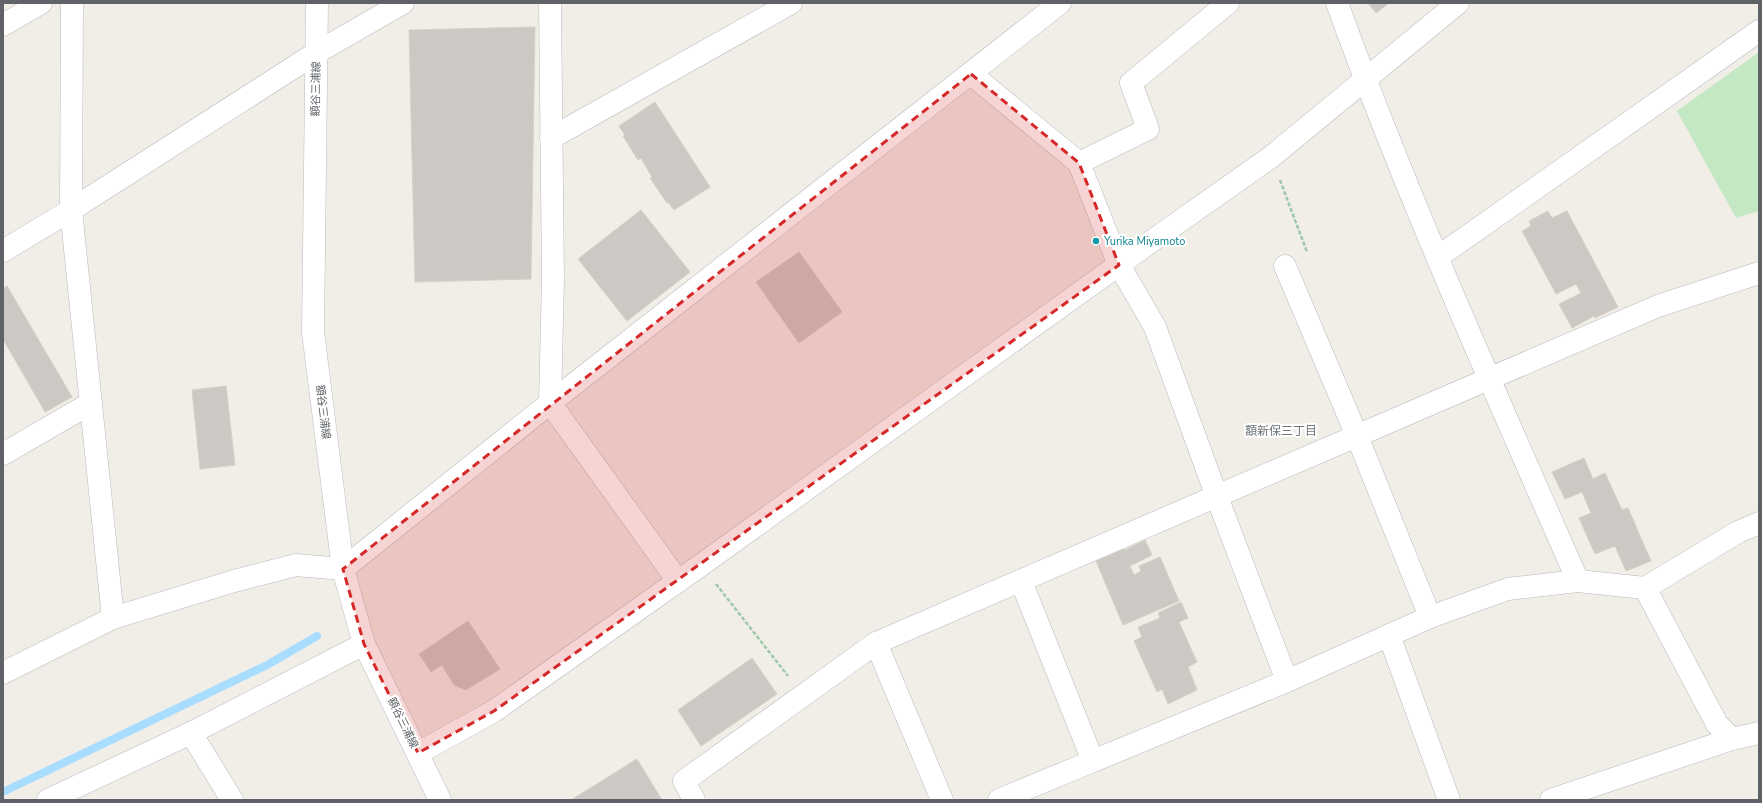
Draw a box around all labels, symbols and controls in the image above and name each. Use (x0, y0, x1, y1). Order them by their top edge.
street label: 額谷三浦線 (308, 61, 324, 117)
place label: Yurika Miyamoto (1103, 234, 1185, 249)
marker: Yurika Miyamoto (1091, 236, 1101, 246)
street label: 額谷三浦線 (312, 384, 334, 440)
district label: 額新保三丁目 (1245, 423, 1317, 439)
street label: 額谷三浦線 (384, 695, 422, 751)

